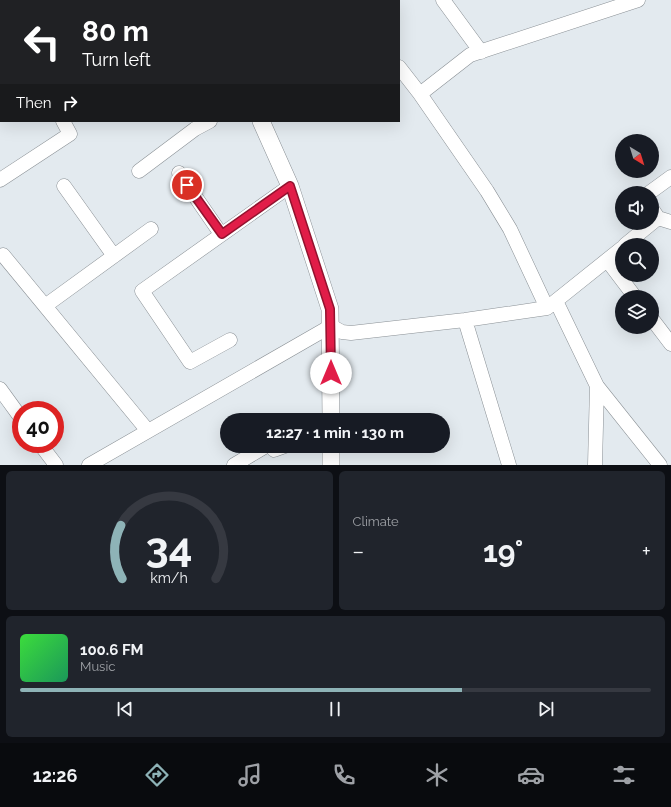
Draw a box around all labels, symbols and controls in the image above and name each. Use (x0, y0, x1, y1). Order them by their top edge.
text: 80 m (82, 15, 149, 48)
icon: left (16, 16, 68, 68)
text: Turn left (82, 49, 151, 70)
icon: right (59, 92, 81, 114)
text: Then (16, 94, 51, 112)
north arrow (615, 134, 659, 178)
map controls (615, 134, 659, 334)
pin (170, 168, 204, 202)
icon: arrive (176, 174, 198, 196)
button: sound (615, 186, 659, 230)
button: search (615, 238, 659, 282)
button: layers (615, 290, 659, 334)
position arrow (310, 352, 352, 394)
speed limit sign: 40 (12, 401, 64, 453)
text: 12:27 · 1 min · 130 m (266, 424, 404, 442)
text: Climate (353, 514, 399, 529)
text: 34 (146, 522, 193, 571)
text: 19° (483, 534, 523, 569)
text: − (353, 538, 364, 564)
text: + (642, 538, 651, 564)
text: km/h (150, 569, 188, 585)
text: 100.6 FM (80, 641, 144, 659)
text: Music (80, 659, 115, 674)
icon: previous (114, 698, 136, 720)
icon: pause (324, 698, 346, 720)
icon: next (535, 698, 557, 720)
icon: directions (143, 761, 171, 789)
icon: music (236, 761, 264, 789)
icon: phone (330, 761, 358, 789)
icon: climate (423, 761, 451, 789)
icon: car (517, 761, 545, 789)
icon: filters (610, 761, 638, 789)
text: 12:26 (33, 765, 77, 786)

